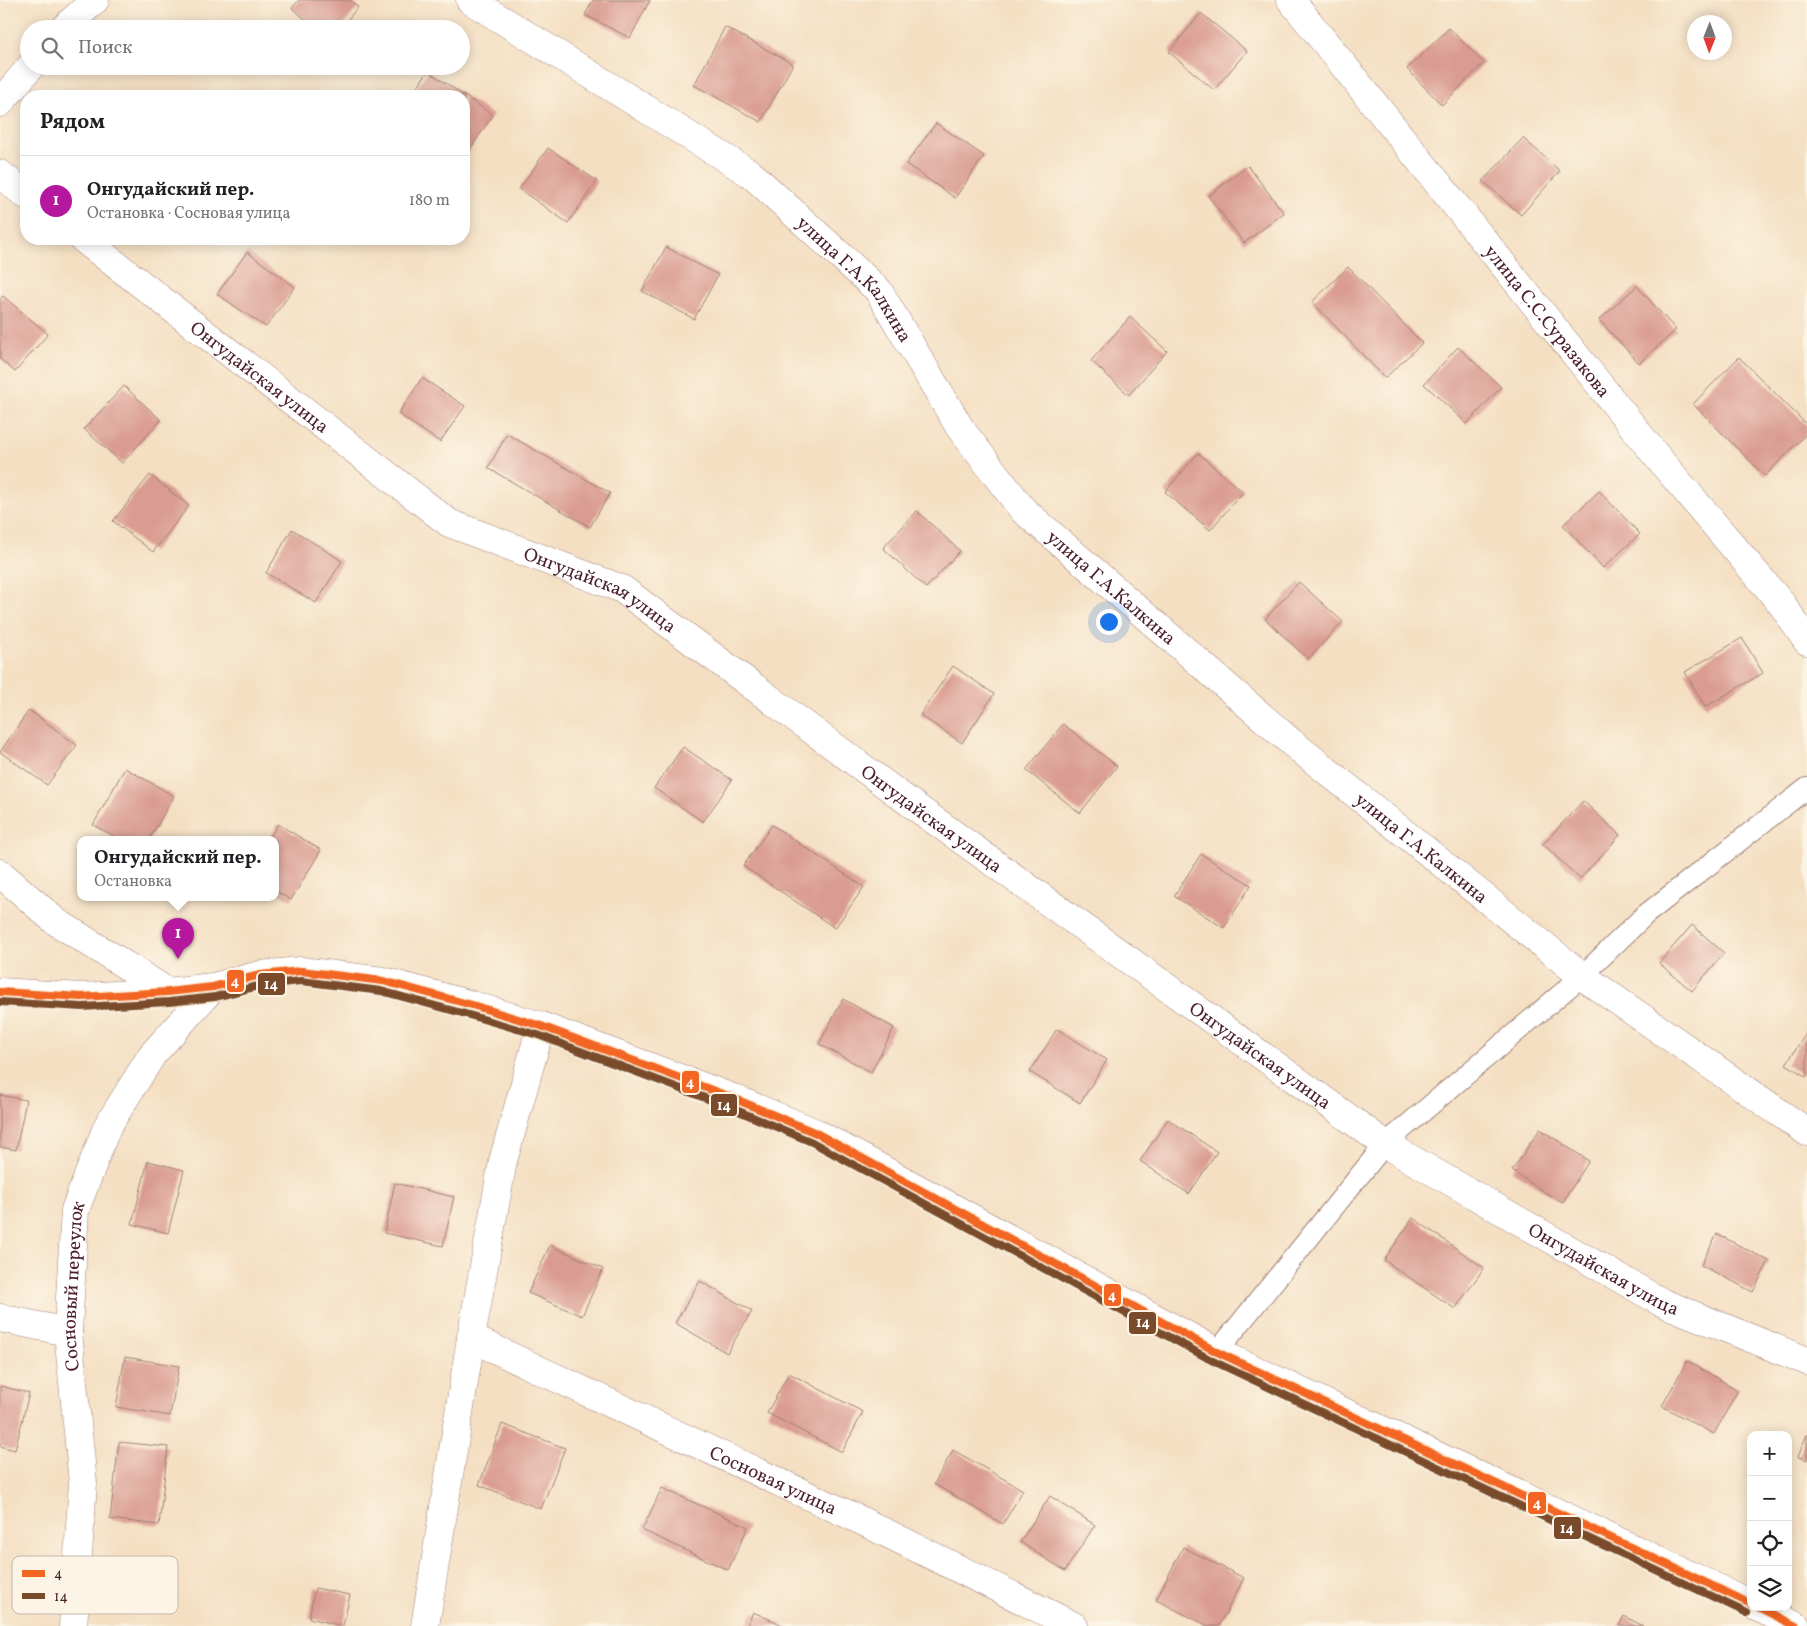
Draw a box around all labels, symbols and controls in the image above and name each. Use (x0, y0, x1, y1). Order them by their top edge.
north arrow (1687, 15, 1732, 60)
search box (20, 20, 470, 75)
icon: search (38, 34, 66, 62)
text: Поиск (78, 35, 132, 61)
text: Рядом (40, 108, 105, 137)
text: Онгудайский пер. (87, 177, 254, 203)
text: 1 (53, 190, 59, 212)
text: 180 m (409, 190, 450, 212)
text: Остановка · Сосновая улица (87, 203, 290, 225)
street label: улица Г.А.Калкина (790, 211, 917, 348)
street label: улица С.С.Суразакова (1477, 240, 1616, 404)
street label: Онгудайская улица (184, 316, 334, 440)
street label: улица Г.А.Калкина (1040, 525, 1181, 652)
street label: Онгудайская улица (519, 542, 681, 640)
your location (1096, 609, 1122, 635)
street label: Онгудайская улица (855, 759, 1007, 880)
street label: улица Г.А.Калкина (1349, 787, 1493, 910)
popup (77, 836, 279, 901)
text: Онгудайский пер. (94, 845, 262, 871)
text: Остановка (94, 871, 172, 893)
pin: 1 (162, 918, 194, 959)
line badge: 4 (226, 969, 245, 993)
line badge: 14 (257, 972, 286, 996)
text: 4 (231, 973, 240, 992)
text: 14 (264, 976, 279, 995)
street label: Онгудайская улица (1183, 996, 1336, 1116)
line badge: 4 (681, 1070, 700, 1094)
text: 4 (686, 1074, 695, 1093)
line badge: 14 (710, 1093, 738, 1117)
text: 14 (717, 1097, 732, 1116)
street label: Сосновый переулок (57, 1197, 92, 1373)
street label: Онгудайская улица (1523, 1218, 1683, 1323)
line badge: 4 (1103, 1283, 1122, 1307)
text: 4 (1108, 1287, 1117, 1306)
line badge: 14 (1128, 1311, 1157, 1335)
text: 14 (1136, 1314, 1151, 1333)
map controls (1747, 1431, 1792, 1611)
button: + (1747, 1431, 1792, 1476)
street label: Сосновая улица (705, 1440, 841, 1522)
button: − (1747, 1476, 1792, 1521)
line badge: 4 (1527, 1491, 1547, 1515)
text: 4 (1533, 1495, 1542, 1514)
line badge: 14 (1553, 1516, 1582, 1540)
text: 14 (1560, 1520, 1575, 1539)
button: locate (1747, 1521, 1792, 1566)
legend (12, 1556, 178, 1614)
text: 4 (54, 1565, 62, 1584)
button: layers (1747, 1566, 1792, 1611)
text: 14 (54, 1588, 68, 1607)

